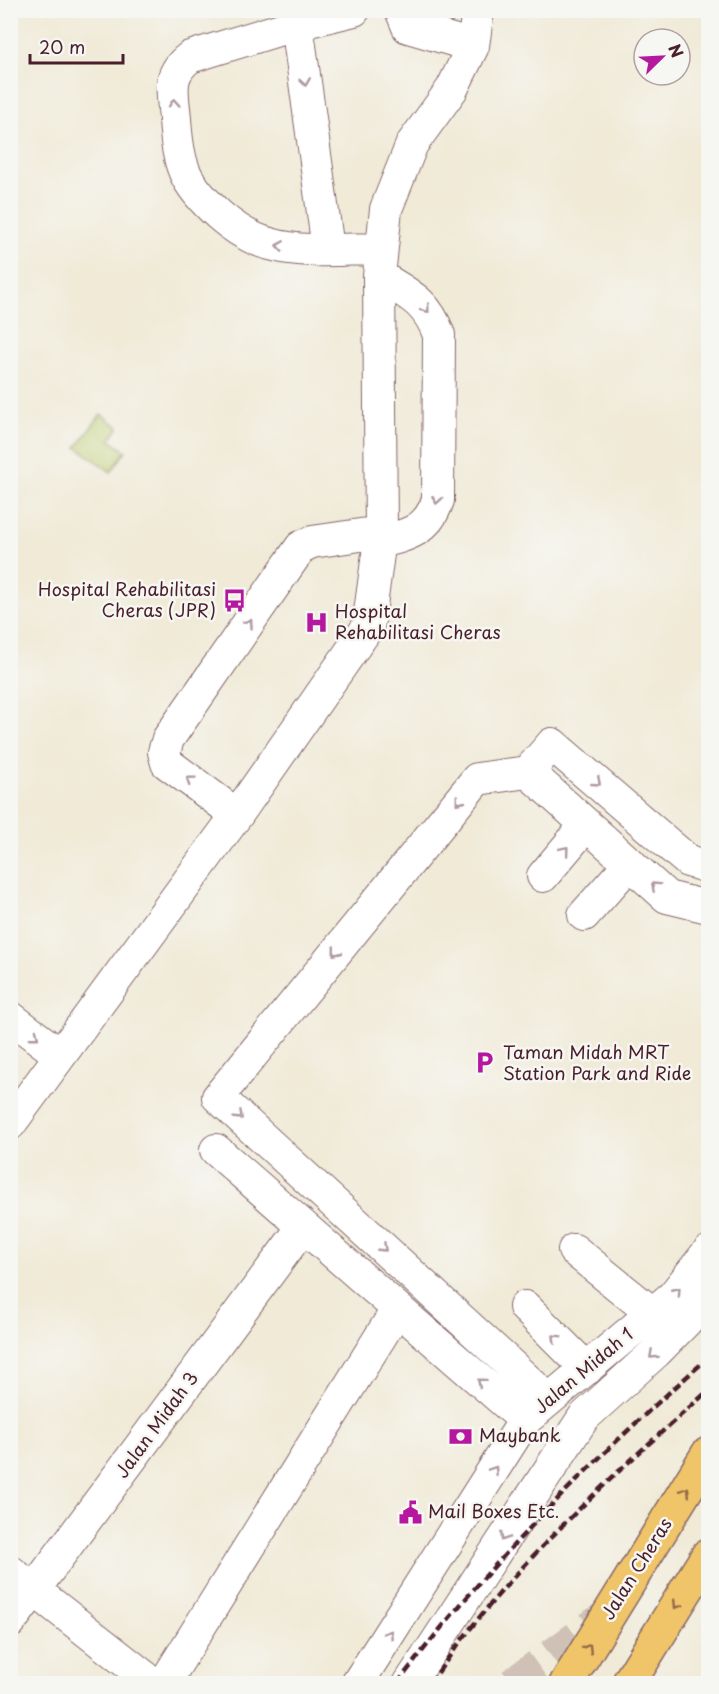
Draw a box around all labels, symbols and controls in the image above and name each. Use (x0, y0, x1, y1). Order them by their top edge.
scale bar (30, 27, 123, 65)
north arrow (632, 27, 692, 87)
text: 20 m (39, 33, 85, 60)
text: N (663, 40, 690, 61)
one-way arrow (298, 78, 310, 87)
one-way arrow (168, 99, 181, 108)
one-way arrow (275, 240, 284, 252)
one-way arrow (419, 302, 430, 313)
one-way arrow (431, 495, 443, 505)
place label: Hospital Rehabilitasi Cheras (JPR) (38, 575, 216, 623)
bus stop icon: Hospital Rehabilitasi Cheras (JPR) (221, 587, 247, 613)
place label: Hospital Rehabilitasi Cheras (335, 597, 501, 645)
hospital icon: Hospital Rehabilitasi Cheras (304, 609, 330, 635)
one-way arrow (242, 618, 253, 629)
one-way arrow (590, 775, 601, 786)
one-way arrow (186, 776, 197, 787)
one-way arrow (455, 794, 466, 805)
one-way arrow (557, 846, 568, 857)
one-way arrow (651, 882, 662, 893)
one-way arrow (332, 945, 343, 956)
one-way arrow (29, 1028, 40, 1039)
place label: Taman Midah MRT Station Park and Ride (503, 1038, 691, 1086)
parking icon: Taman Midah MRT Station Park and Ride (472, 1050, 498, 1076)
one-way arrow (233, 1109, 243, 1120)
one-way arrow (376, 1241, 387, 1252)
one-way arrow (669, 1287, 680, 1298)
street label: Jalan Midah 1 (528, 1320, 639, 1419)
one-way arrow (552, 1334, 563, 1344)
one-way arrow (649, 1348, 659, 1359)
street label: Jalan Midah 3 (108, 1365, 204, 1483)
one-way arrow (477, 1378, 488, 1389)
place label: Maybank (479, 1421, 561, 1448)
bank icon: Maybank (448, 1423, 474, 1449)
one-way arrow (486, 1466, 498, 1476)
one-way arrow (678, 1487, 690, 1497)
place label: Mail Boxes Etc. (428, 1497, 560, 1524)
public building icon: Mail Boxes Etc. (397, 1499, 423, 1525)
street label: Jalan Cheras (594, 1512, 678, 1624)
one-way arrow (500, 1530, 511, 1541)
one-way arrow (673, 1599, 685, 1609)
one-way arrow (381, 1630, 393, 1640)
one-way arrow (581, 1644, 593, 1654)

